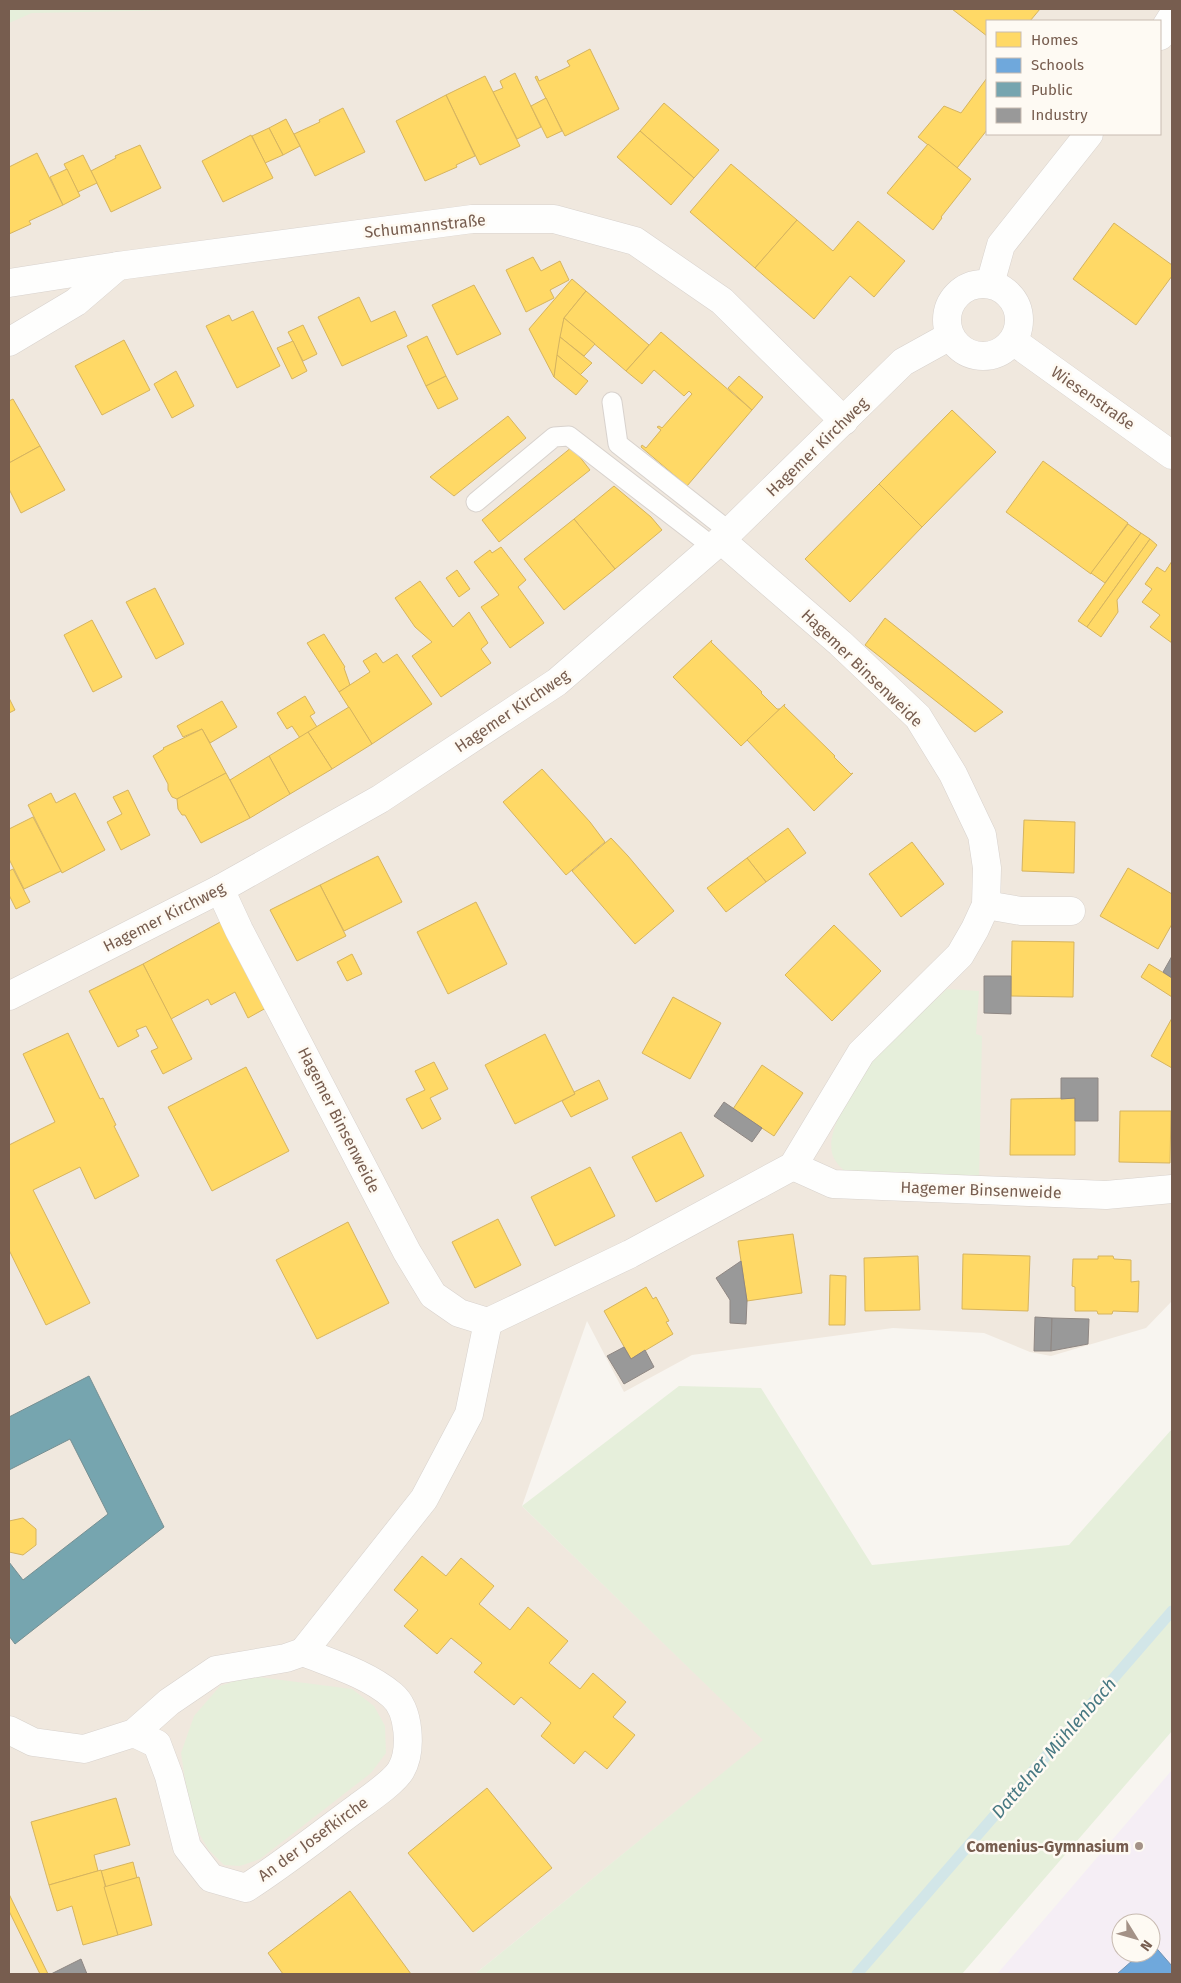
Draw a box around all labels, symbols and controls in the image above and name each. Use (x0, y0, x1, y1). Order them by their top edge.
legend (986, 20, 1161, 135)
text: Homes (1031, 31, 1078, 49)
text: Schools (1031, 56, 1084, 74)
text: Public (1031, 81, 1073, 99)
text: Industry (1031, 106, 1088, 124)
street label: Schumannstraße (363, 210, 487, 242)
street label: Wiesenstraße (1047, 362, 1139, 434)
street label: Hagemer Kirchweg (762, 393, 872, 500)
street label: Hagemer Binsenweide (797, 605, 927, 731)
street label: Hagemer Kirchweg (451, 665, 574, 756)
street label: Hagemer Kirchweg (100, 878, 229, 956)
street label: Hagemer Binsenweide (294, 1044, 384, 1196)
street label: Hagemer Binsenweide (900, 1178, 1062, 1202)
water label: Dattelner Mühlenbach (987, 1673, 1121, 1823)
street label: An der Josefkirche (254, 1793, 372, 1885)
place label: Comenius-Gymnasium (967, 1837, 1129, 1856)
marker: Comenius-Gymnasium (1133, 1840, 1145, 1852)
north arrow (1111, 1913, 1161, 1963)
text: N (1136, 1937, 1156, 1954)

